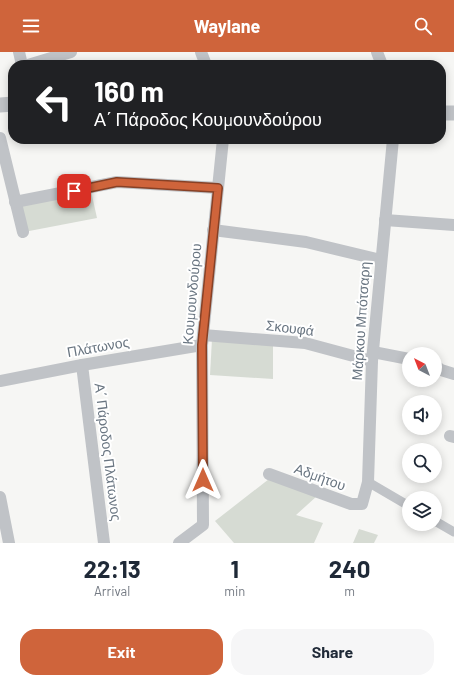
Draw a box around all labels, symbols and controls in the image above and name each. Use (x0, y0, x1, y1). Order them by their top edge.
icon: menu (20, 15, 42, 37)
text: Waylane (194, 15, 260, 37)
icon: search (412, 15, 434, 37)
text: 160 m (94, 74, 164, 108)
icon: left (28, 76, 80, 128)
text: Α΄ Πάροδος Κουμουνδούρου (94, 108, 322, 130)
pin (57, 174, 91, 208)
icon: arrive (63, 180, 85, 202)
street label: Κουμουνδούρου (179, 243, 204, 345)
street label: Μάρκου Μπότσαρη (348, 261, 373, 381)
street label: Σκουφά (265, 316, 315, 339)
street label: Πλάτωνος (66, 333, 131, 360)
north arrow (402, 347, 442, 387)
map controls (402, 347, 442, 531)
street label: Α΄ Πάροδος Πλάτωνος (92, 382, 125, 522)
button: sound (402, 395, 442, 435)
button: search (402, 443, 442, 483)
position arrow (182, 459, 224, 501)
street label: Αδμήτου (292, 459, 348, 494)
button: layers (402, 491, 442, 531)
text: 22:13 (84, 554, 141, 583)
text: 1 (230, 554, 239, 583)
text: 240 (329, 554, 370, 583)
text: Arrival (94, 583, 130, 599)
text: min (224, 583, 245, 599)
text: m (344, 583, 355, 599)
button: Exit (20, 629, 223, 675)
button: Share (231, 629, 434, 675)

